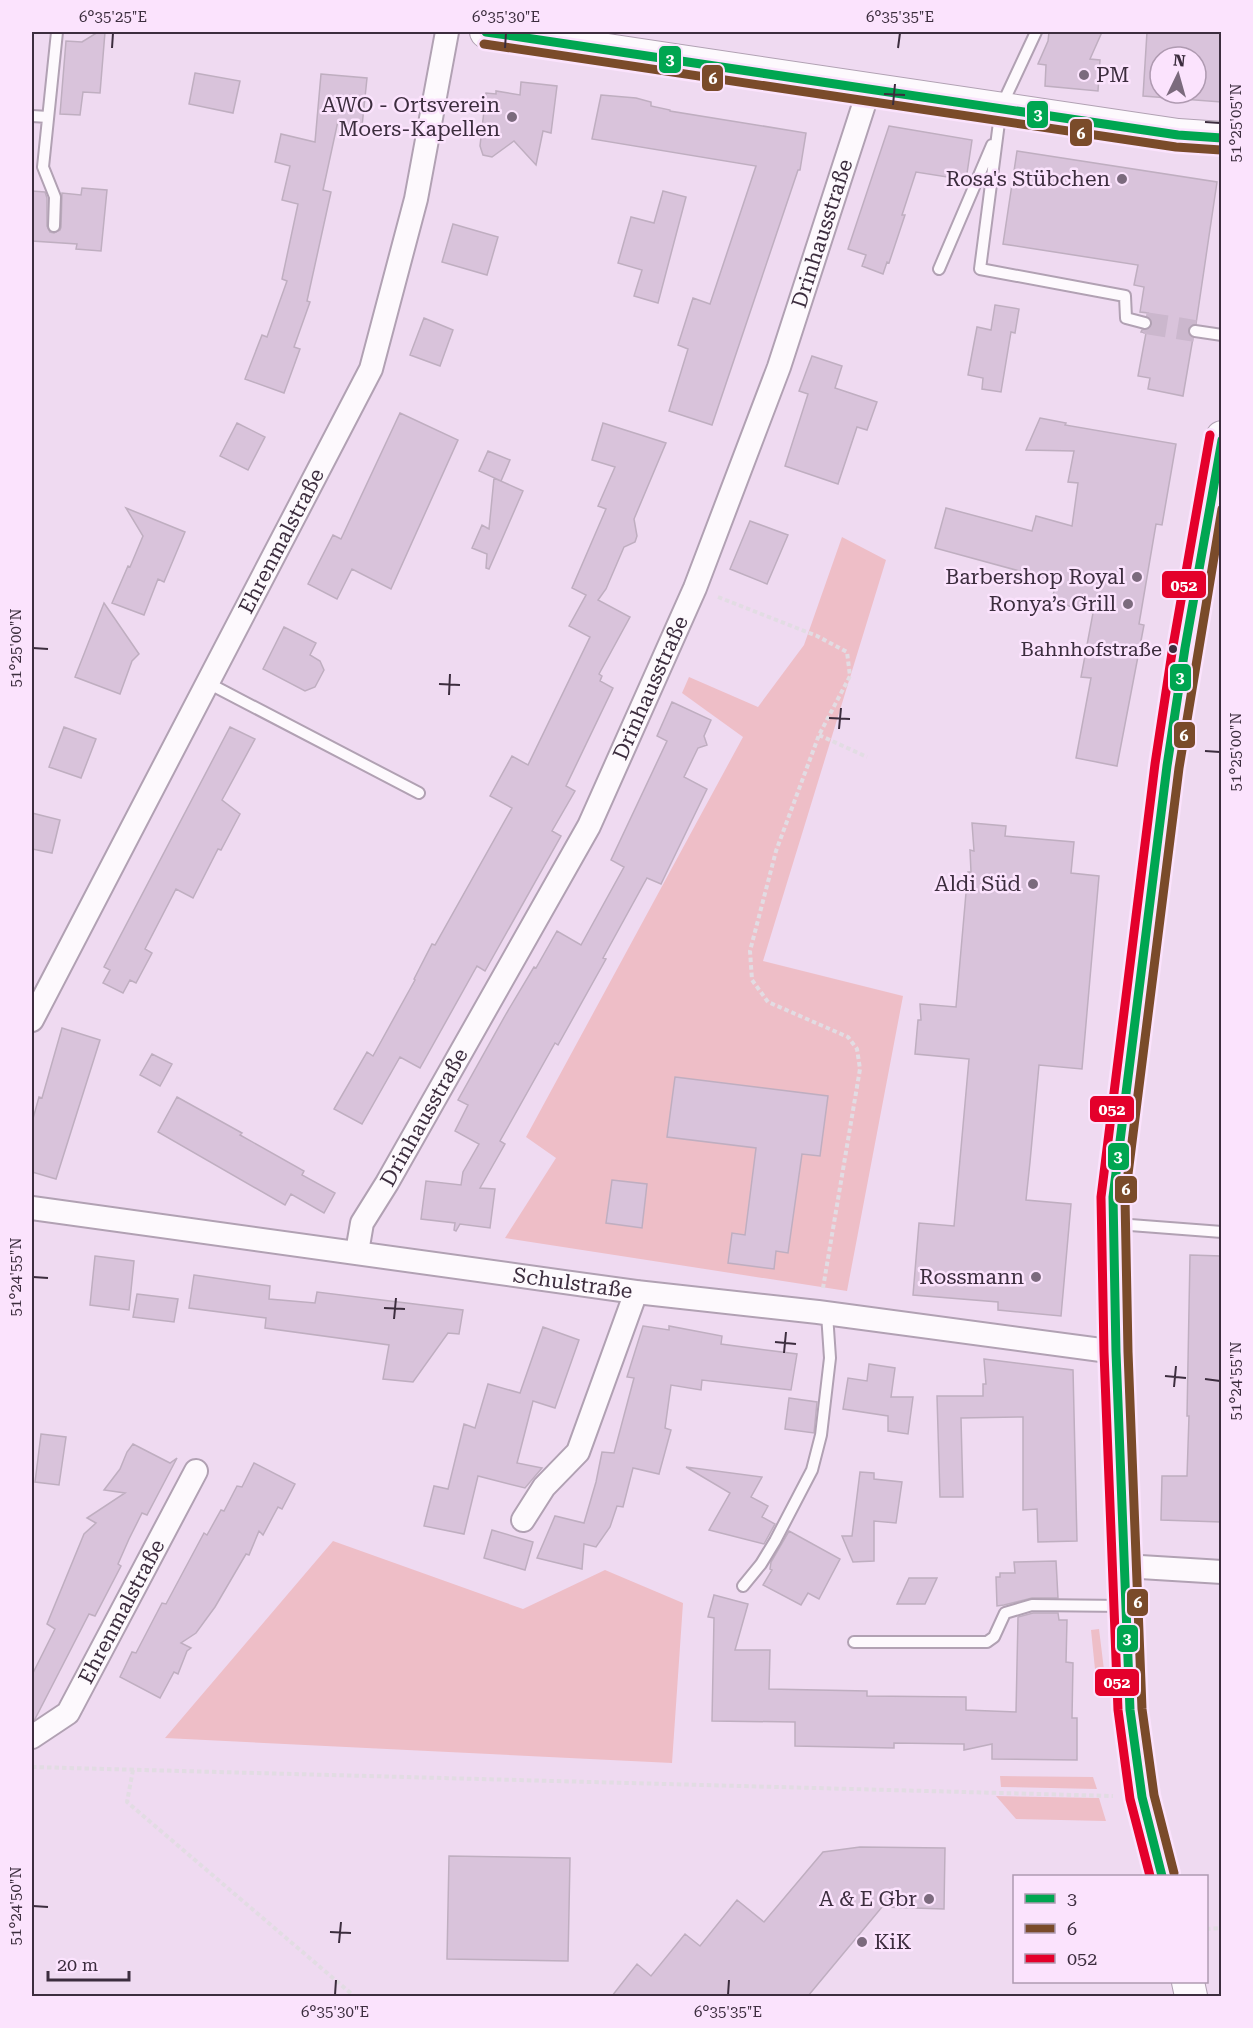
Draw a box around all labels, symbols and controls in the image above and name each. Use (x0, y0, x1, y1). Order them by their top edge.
text: 6°35'25"E (79, 8, 147, 26)
text: 6°35'30"E (472, 8, 540, 26)
text: 6°35'35"E (866, 8, 934, 26)
line badge: 3 (658, 45, 682, 74)
north arrow (1148, 45, 1208, 105)
text: 3 (666, 50, 675, 69)
text: N (1172, 51, 1186, 71)
place label: PM (1096, 63, 1129, 87)
line badge: 6 (701, 64, 724, 92)
marker: PM (1077, 68, 1091, 82)
text: 6 (709, 69, 718, 88)
text: 51°25'05"N (1227, 83, 1245, 163)
place label: AWO - Ortsverein Moers-Kapellen (322, 93, 500, 141)
line badge: 3 (1026, 100, 1049, 129)
text: 3 (1034, 105, 1043, 124)
marker: AWO - Ortsverein Moers-Kapellen (505, 110, 519, 124)
line badge: 6 (1069, 118, 1093, 147)
text: 6 (1077, 124, 1086, 143)
street label: Drinhausstraße (787, 156, 857, 311)
place label: Rosa's Stübchen (946, 167, 1110, 191)
marker: Rosa's Stübchen (1115, 172, 1129, 186)
street label: Ehrenmalstraße (234, 465, 329, 617)
place label: Barbershop Royal (945, 565, 1126, 589)
marker: Barbershop Royal (1130, 570, 1144, 584)
line badge: 052 (1161, 570, 1207, 599)
text: 052 (1171, 576, 1197, 595)
place label: Ronya’s Grill (989, 592, 1117, 616)
marker: Ronya’s Grill (1121, 597, 1135, 611)
text: 51°25'00"N (7, 608, 25, 688)
street label: Drinhausstraße (608, 612, 693, 764)
place label: Bahnhofstraße (1020, 637, 1162, 661)
marker: Bahnhofstraße (1167, 643, 1179, 655)
line badge: 3 (1169, 663, 1192, 692)
text: 3 (1176, 668, 1185, 687)
text: 51°25'00"N (1227, 712, 1245, 792)
line badge: 6 (1173, 721, 1196, 749)
text: 6 (1180, 726, 1189, 745)
place label: Aldi Süd (934, 872, 1022, 896)
marker: Aldi Süd (1026, 877, 1040, 891)
street label: Drinhausstraße (376, 1044, 473, 1191)
line badge: 052 (1089, 1095, 1135, 1123)
text: 052 (1099, 1100, 1125, 1119)
line badge: 3 (1107, 1142, 1130, 1171)
text: 3 (1114, 1147, 1123, 1166)
line badge: 6 (1114, 1175, 1138, 1204)
text: 6 (1122, 1180, 1131, 1199)
text: 51°24'55"N (7, 1237, 25, 1317)
street label: Schulstraße (512, 1263, 634, 1303)
place label: Rossmann (919, 1265, 1024, 1289)
marker: Rossmann (1029, 1270, 1043, 1284)
text: 51°24'55"N (1227, 1341, 1245, 1421)
street label: Ehrenmalstraße (74, 1535, 170, 1688)
line badge: 6 (1126, 1588, 1149, 1617)
text: 6 (1134, 1593, 1143, 1612)
line badge: 3 (1116, 1624, 1139, 1653)
text: 3 (1123, 1629, 1132, 1648)
line badge: 052 (1094, 1668, 1140, 1697)
text: 052 (1104, 1673, 1130, 1692)
text: 51°24'50"N (7, 1866, 25, 1946)
legend (1013, 1875, 1208, 1983)
place label: A & E Gbr (819, 1887, 917, 1911)
text: 3 (1067, 1888, 1077, 1909)
marker: A & E Gbr (922, 1892, 936, 1906)
text: 6 (1067, 1918, 1077, 1939)
place label: KiK (874, 1930, 911, 1954)
marker: KiK (855, 1935, 869, 1949)
scale bar (48, 1944, 129, 1982)
text: 052 (1067, 1948, 1097, 1969)
text: 20 m (57, 1954, 98, 1975)
text: 6°35'30"E (301, 2003, 369, 2021)
text: 6°35'35"E (694, 2003, 762, 2021)

